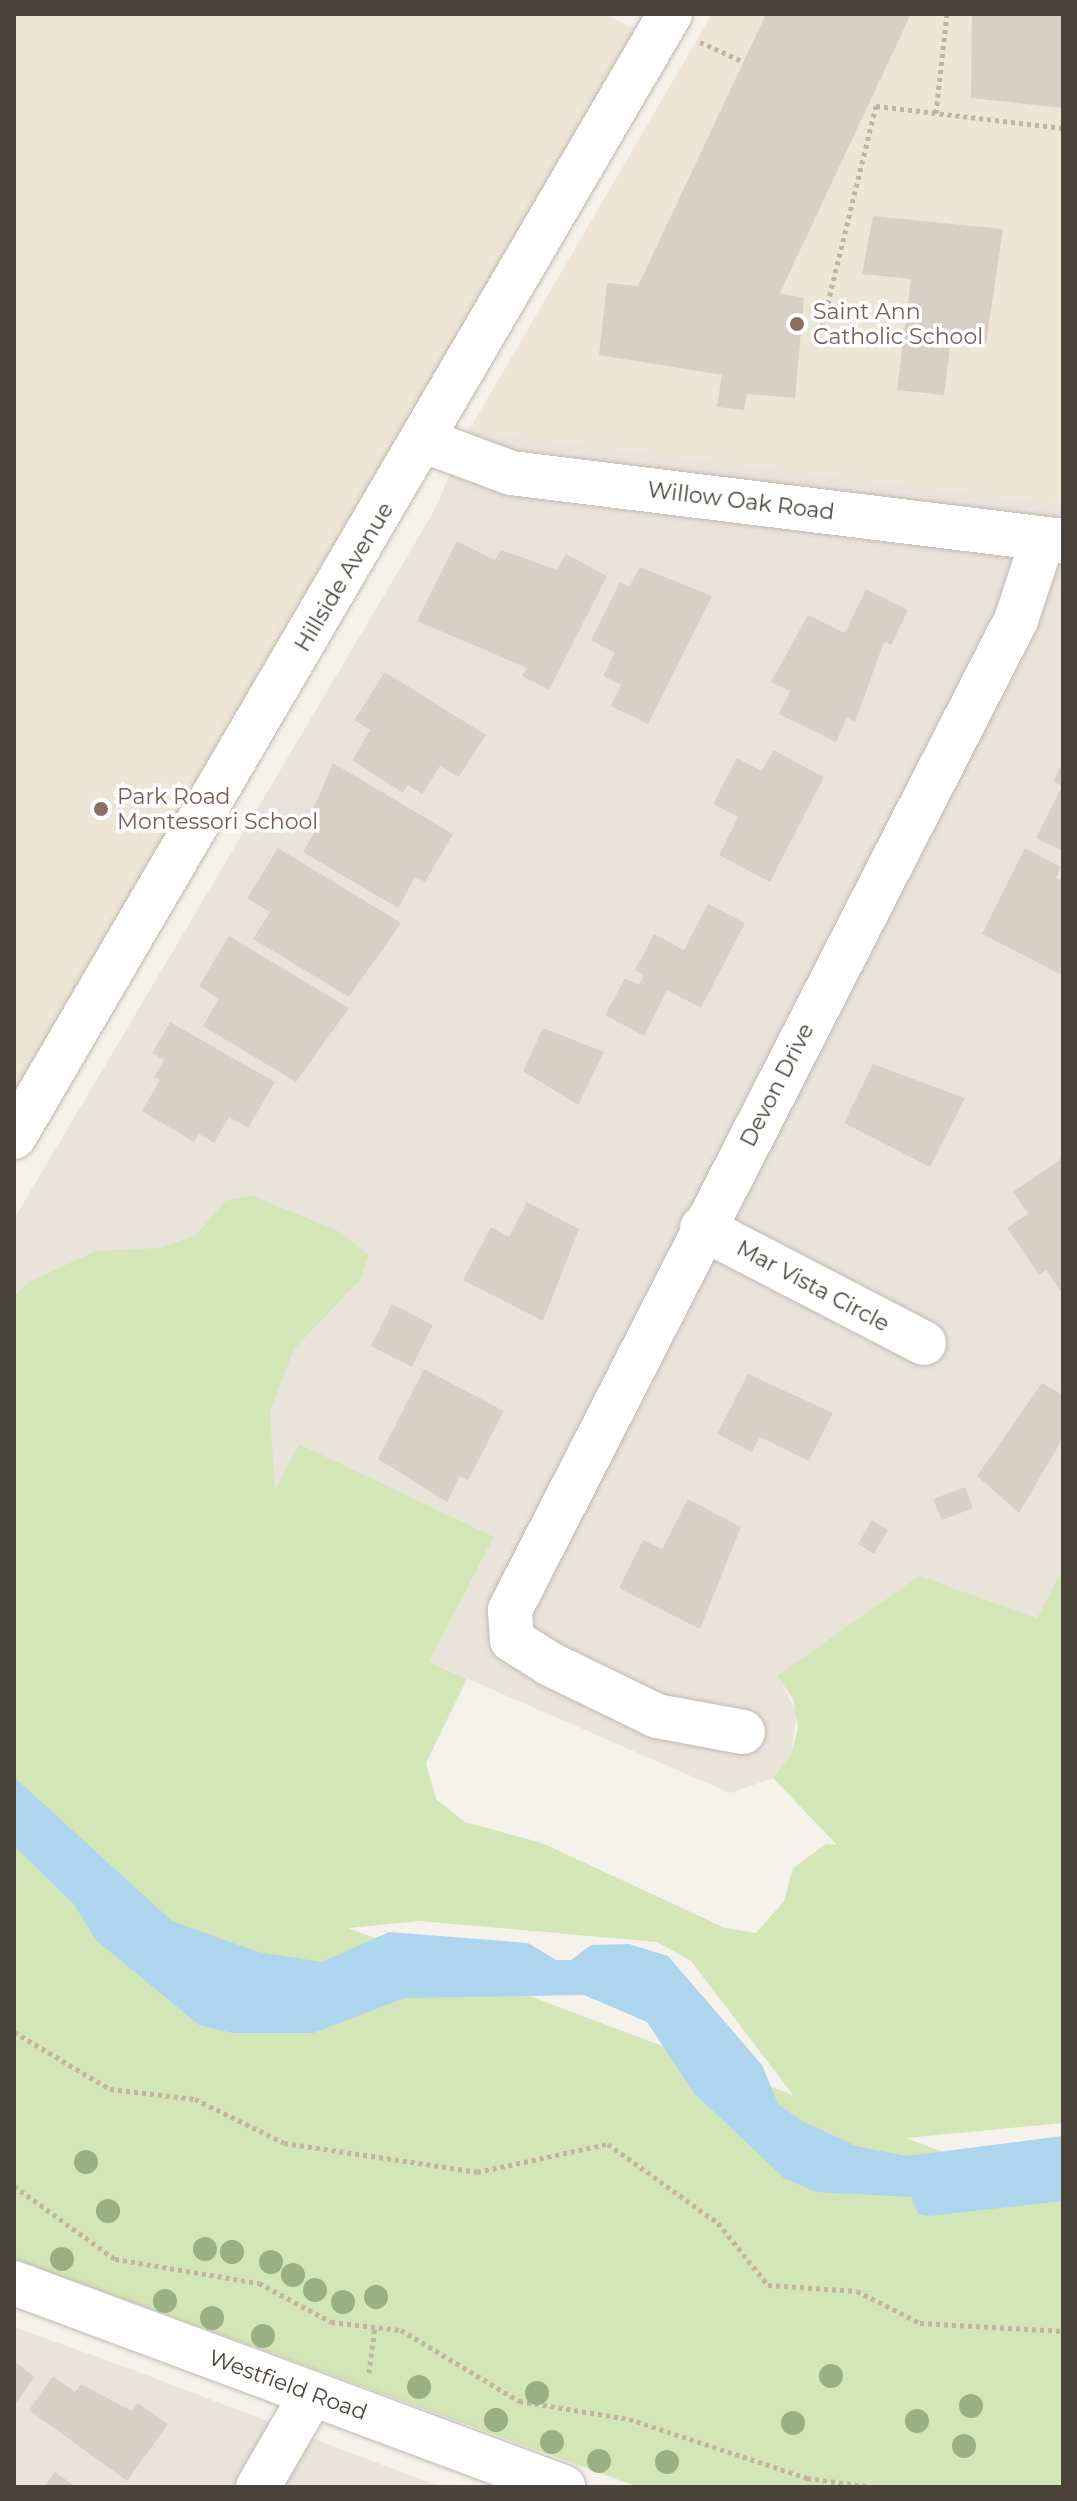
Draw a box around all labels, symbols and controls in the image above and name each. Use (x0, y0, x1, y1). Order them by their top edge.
place label: Saint Ann Catholic School (813, 298, 983, 350)
marker: Saint Ann Catholic School (788, 315, 806, 333)
street label: Willow Oak Road (646, 476, 836, 526)
street label: Hillside Avenue (289, 498, 399, 656)
place label: Park Road Montessori School (117, 783, 318, 834)
marker: Park Road Montessori School (92, 800, 110, 818)
street label: Devon Drive (735, 1019, 819, 1151)
street label: Mar Vista Circle (732, 1235, 894, 1337)
street label: Westfield Road (205, 2344, 371, 2426)

